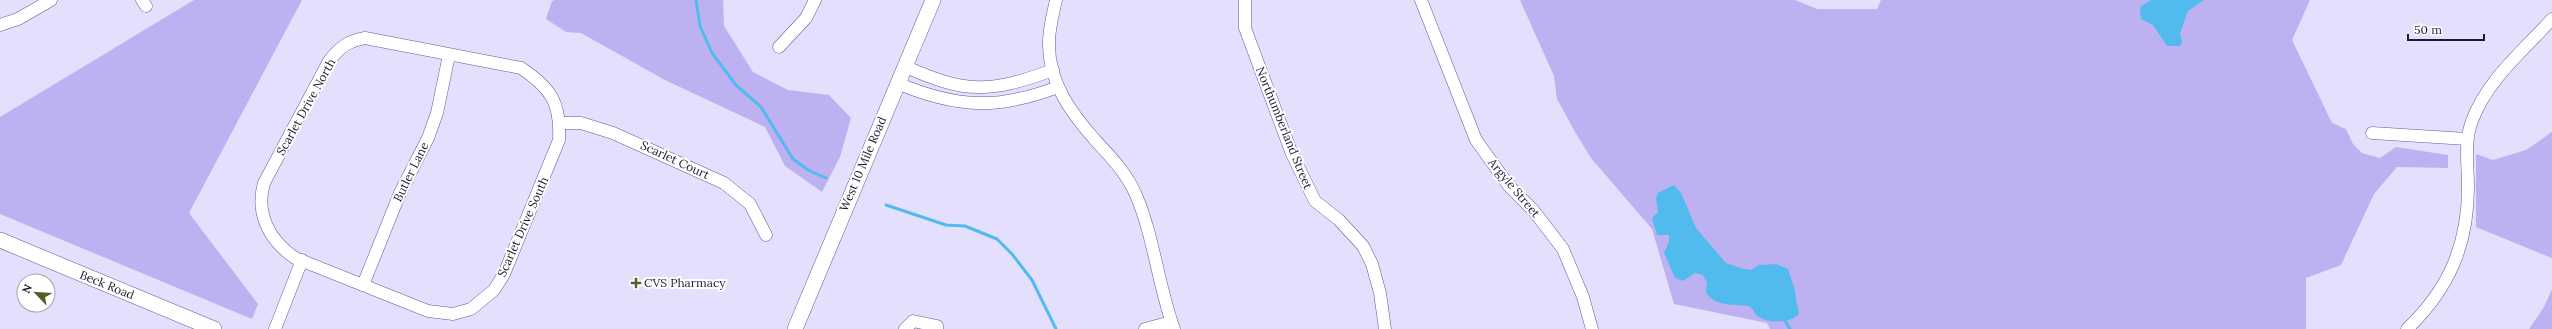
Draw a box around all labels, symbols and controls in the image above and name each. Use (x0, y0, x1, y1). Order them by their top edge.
scale bar (2408, 16, 2484, 42)
text: 50 m (2414, 22, 2442, 37)
street label: Scarlet Drive North (273, 56, 338, 158)
street label: Northumberland Street (1253, 64, 1316, 192)
street label: West 10 Mile Road (836, 114, 889, 213)
street label: Scarlet Court (638, 137, 712, 182)
street label: Butler Lane (390, 139, 432, 204)
street label: Argyle Street (1485, 154, 1544, 221)
street label: Scarlet Drive South (494, 174, 551, 279)
street label: Beck Road (78, 267, 137, 302)
north arrow (16, 273, 56, 313)
place label: CVS Pharmacy (644, 275, 726, 290)
marker: CVS Pharmacy (631, 278, 641, 288)
text: N (19, 282, 35, 296)

